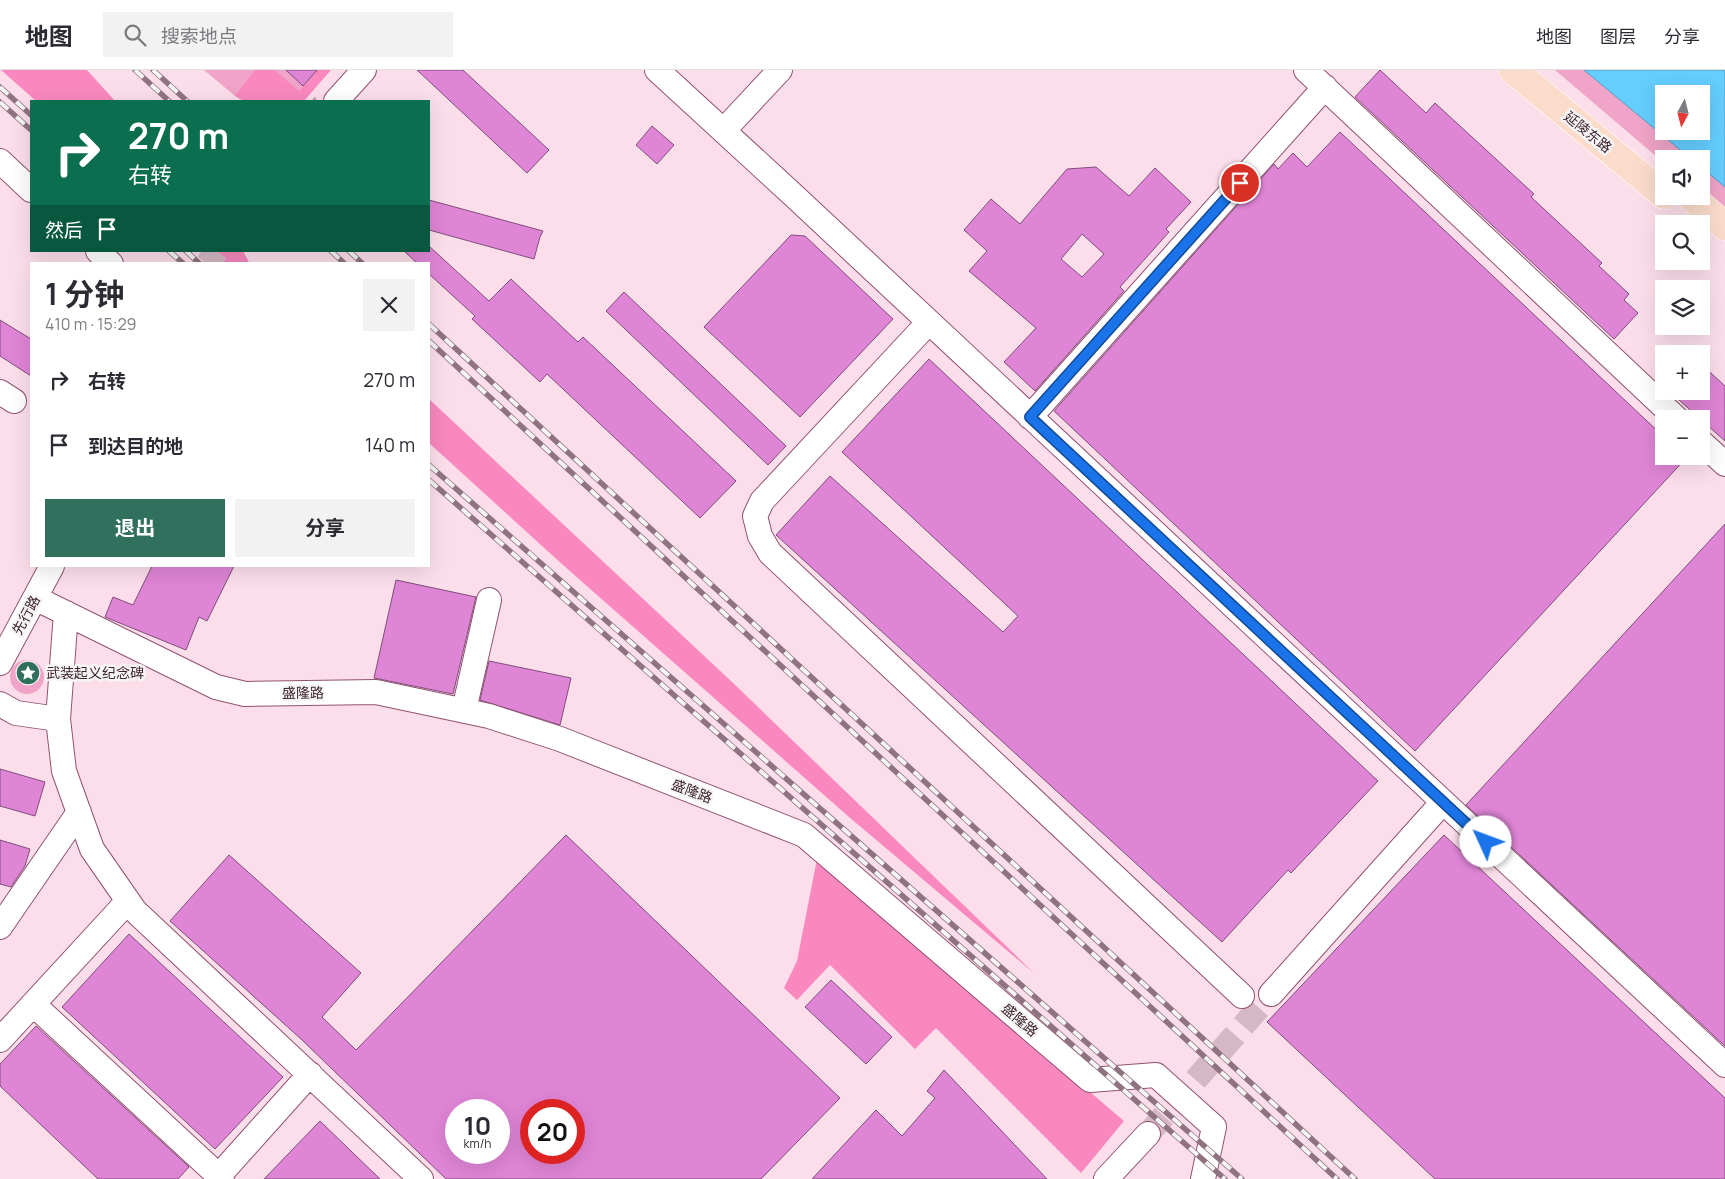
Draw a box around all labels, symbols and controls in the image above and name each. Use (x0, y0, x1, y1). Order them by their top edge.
search box (103, 12, 453, 57)
text: 地图 (25, 19, 73, 52)
icon: search (121, 21, 149, 49)
text: 搜索地点 (161, 23, 237, 49)
text: 地图 (1536, 24, 1572, 48)
text: 图层 (1600, 24, 1636, 48)
text: 分享 (1664, 24, 1700, 48)
north arrow (1655, 85, 1710, 140)
map controls (1655, 85, 1710, 465)
street label: 延陵东路 (1561, 107, 1616, 157)
text: 270 m (128, 112, 229, 160)
icon: right (45, 120, 110, 185)
button: sound (1655, 150, 1710, 205)
text: 右转 (128, 160, 172, 190)
pin (1219, 162, 1261, 204)
icon: arrive (1226, 169, 1254, 197)
icon: arrive (93, 215, 121, 243)
button: search (1655, 215, 1710, 270)
text: 然后 (45, 217, 83, 243)
text: 1 分钟 (45, 273, 124, 314)
button: close (363, 279, 415, 331)
button: layers (1655, 280, 1710, 335)
text: 410 m · 15:29 (45, 313, 137, 335)
button: + (1655, 345, 1710, 400)
icon: right (45, 366, 73, 394)
text: 270 m (363, 367, 415, 393)
text: 右转 (88, 368, 126, 394)
button: − (1655, 410, 1710, 465)
icon: arrive (45, 431, 73, 459)
text: 140 m (365, 432, 415, 458)
text: 到达目的地 (88, 433, 183, 459)
button: 退出 (45, 499, 225, 557)
button: 分享 (235, 499, 415, 557)
street label: 先行路 (7, 592, 44, 638)
place icon: 武装起义纪念碑 (15, 660, 41, 686)
place label: 武装起义纪念碑 (46, 663, 144, 682)
street label: 盛隆路 (282, 683, 324, 702)
street label: 盛隆路 (669, 774, 715, 807)
position arrow (1459, 815, 1511, 867)
street label: 盛隆路 (998, 999, 1042, 1041)
speed limit sign: 20 (520, 1099, 585, 1164)
text: 10 (464, 1108, 491, 1143)
text: km/h (464, 1135, 491, 1152)

